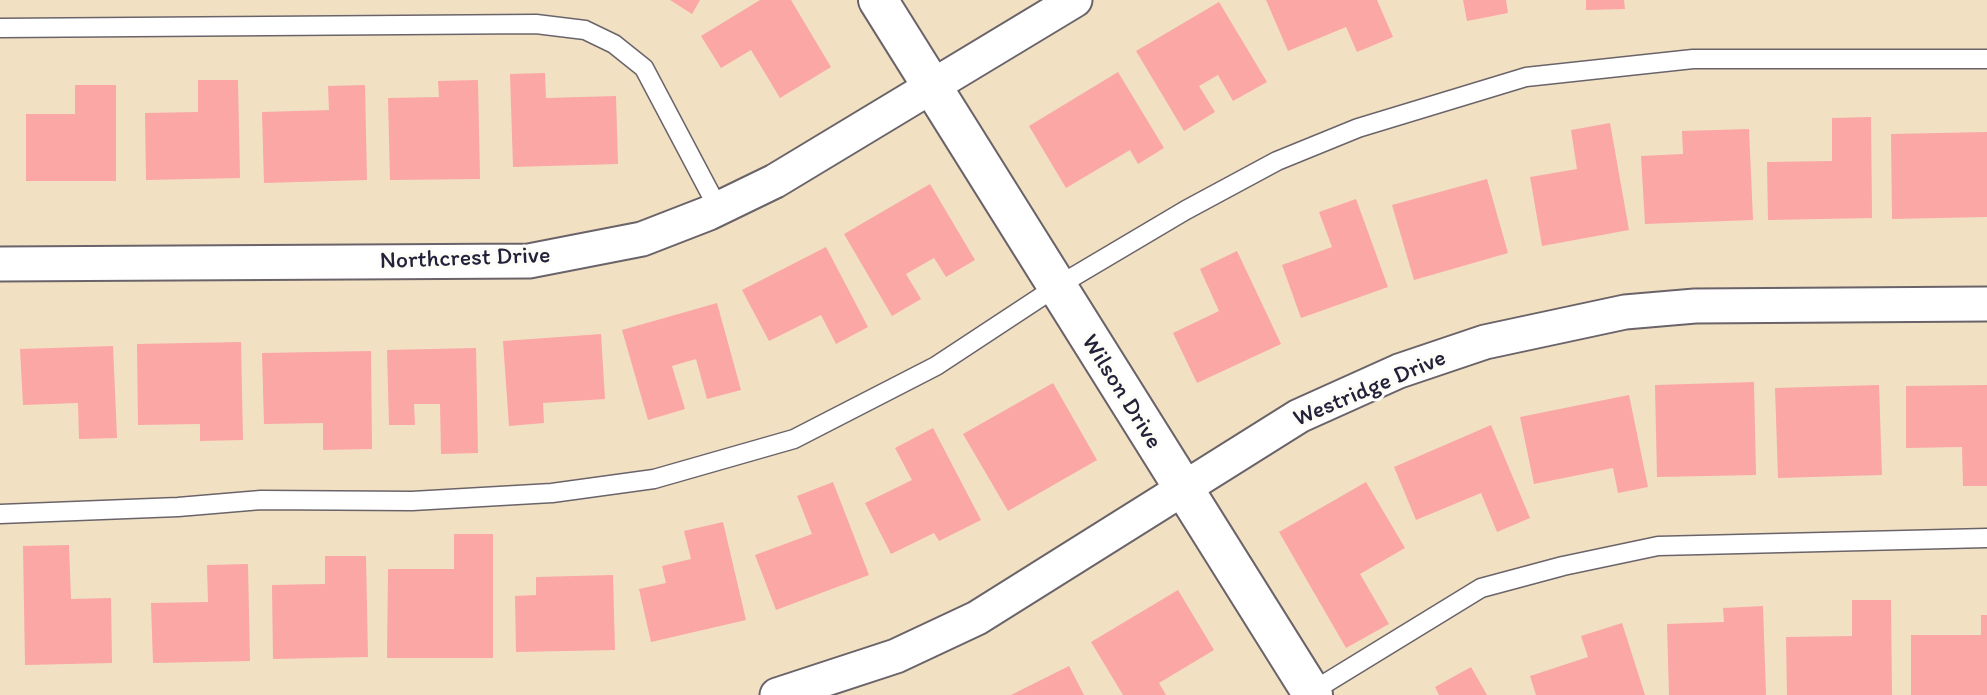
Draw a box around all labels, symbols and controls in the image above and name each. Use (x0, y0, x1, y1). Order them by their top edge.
street label: Northcrest Drive (379, 242, 551, 276)
street label: Wilson Drive (1075, 329, 1167, 455)
street label: Westridge Drive (1289, 344, 1451, 434)

